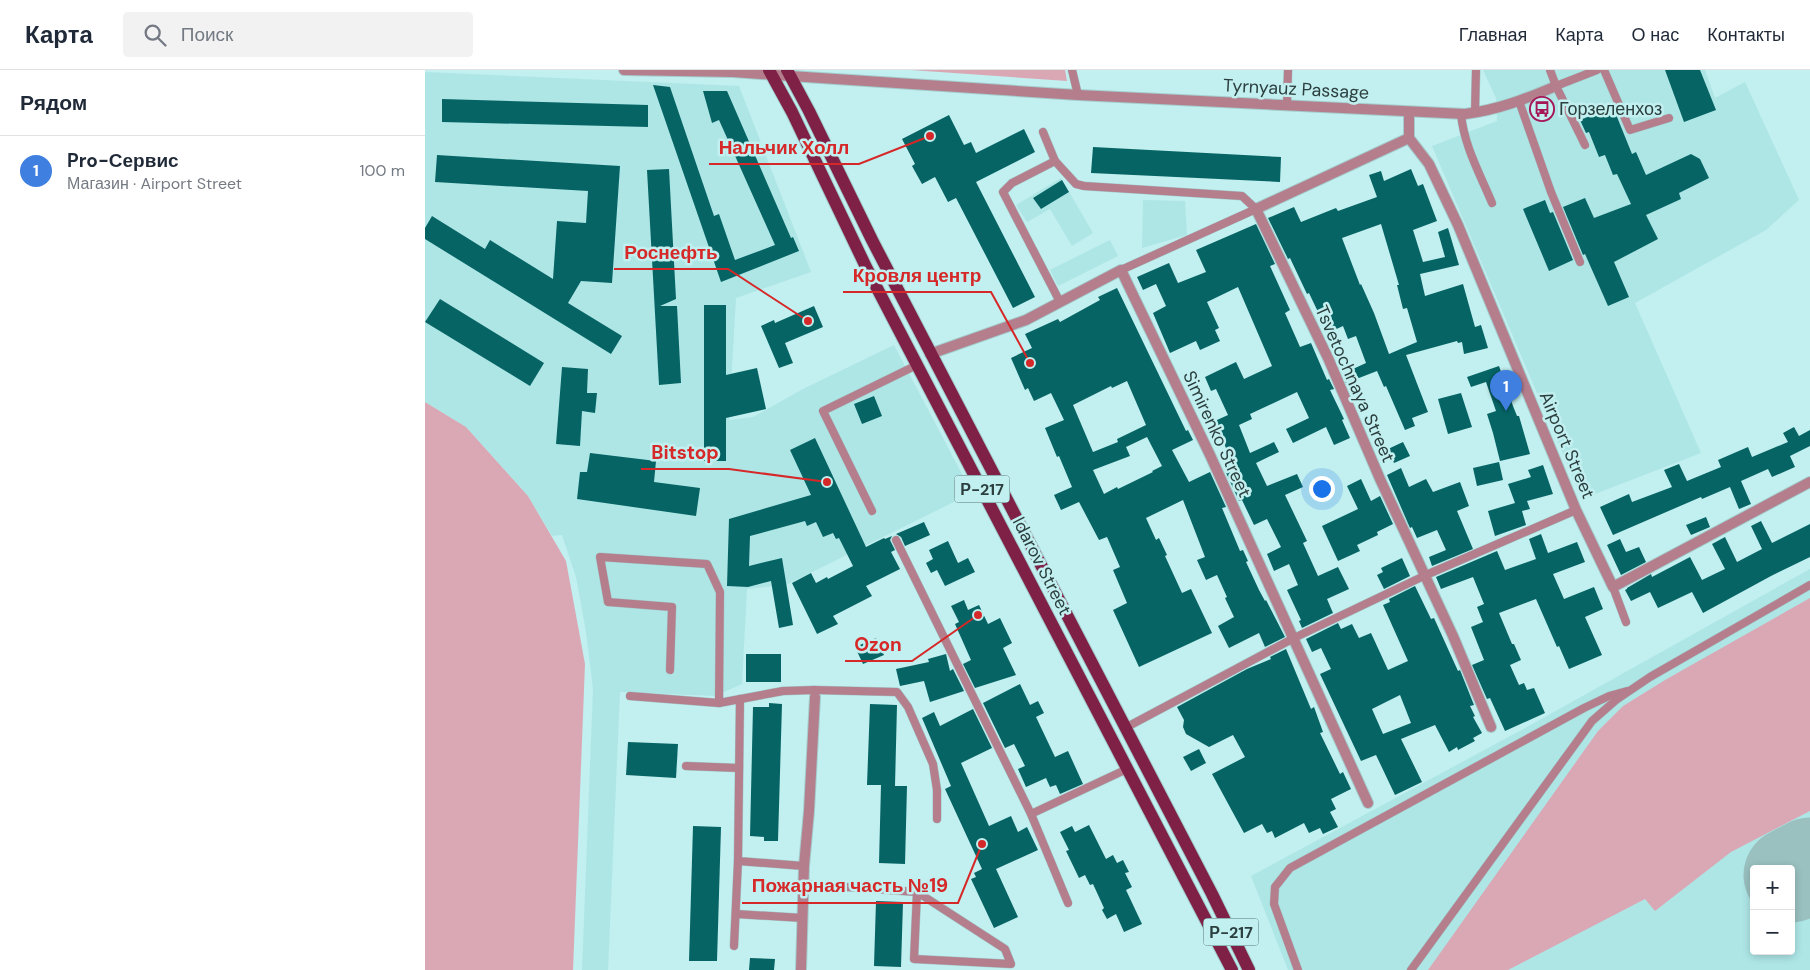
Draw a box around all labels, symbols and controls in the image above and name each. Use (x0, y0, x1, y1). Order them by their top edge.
search box (123, 12, 473, 57)
text: Карта (25, 19, 93, 50)
icon: search (141, 21, 169, 49)
text: Поиск (181, 22, 233, 47)
text: Главная (1459, 23, 1527, 47)
text: Карта (1555, 23, 1604, 47)
text: О нас (1632, 23, 1679, 47)
text: Контакты (1707, 23, 1785, 47)
street label: Tyrnyauz Passage (1222, 73, 1370, 105)
text: Рядом (20, 89, 87, 117)
bus stop icon: Горзеленхоз (1529, 96, 1555, 122)
place label: Горзеленхоз (1559, 97, 1662, 121)
callout: Нальчик Холл (709, 130, 859, 164)
text: Нальчик Холл (719, 135, 849, 160)
text: Pro-Сервис (67, 148, 179, 173)
text: 1 (33, 160, 39, 181)
text: 100 m (360, 160, 405, 181)
text: Магазин · Airport Street (67, 173, 242, 194)
callout: Роснефть (614, 235, 728, 269)
text: Роснефть (624, 240, 718, 265)
callout: Кровля центр (843, 258, 991, 292)
text: Кровля центр (853, 263, 981, 288)
street label: Tsvetochnaya Street (1310, 302, 1400, 466)
street label: Simirenko Street (1177, 367, 1257, 501)
pin: 1 (1490, 370, 1522, 411)
street label: Airport Street (1534, 388, 1600, 502)
callout: Bitstop (641, 435, 729, 469)
text: Bitstop (651, 440, 719, 465)
road number: Р-217 (955, 476, 1009, 502)
your location (1309, 476, 1335, 502)
street label: Idarov Street (1007, 513, 1077, 619)
callout: Ozon (845, 627, 912, 661)
text: Ozon (854, 632, 902, 657)
map controls (1750, 865, 1795, 955)
button: + (1750, 865, 1795, 910)
callout: Пожарная часть №19 (742, 869, 958, 903)
text: Пожарная часть №19 (752, 873, 948, 898)
button: − (1750, 910, 1795, 955)
road number: Р-217 (1203, 919, 1259, 946)

